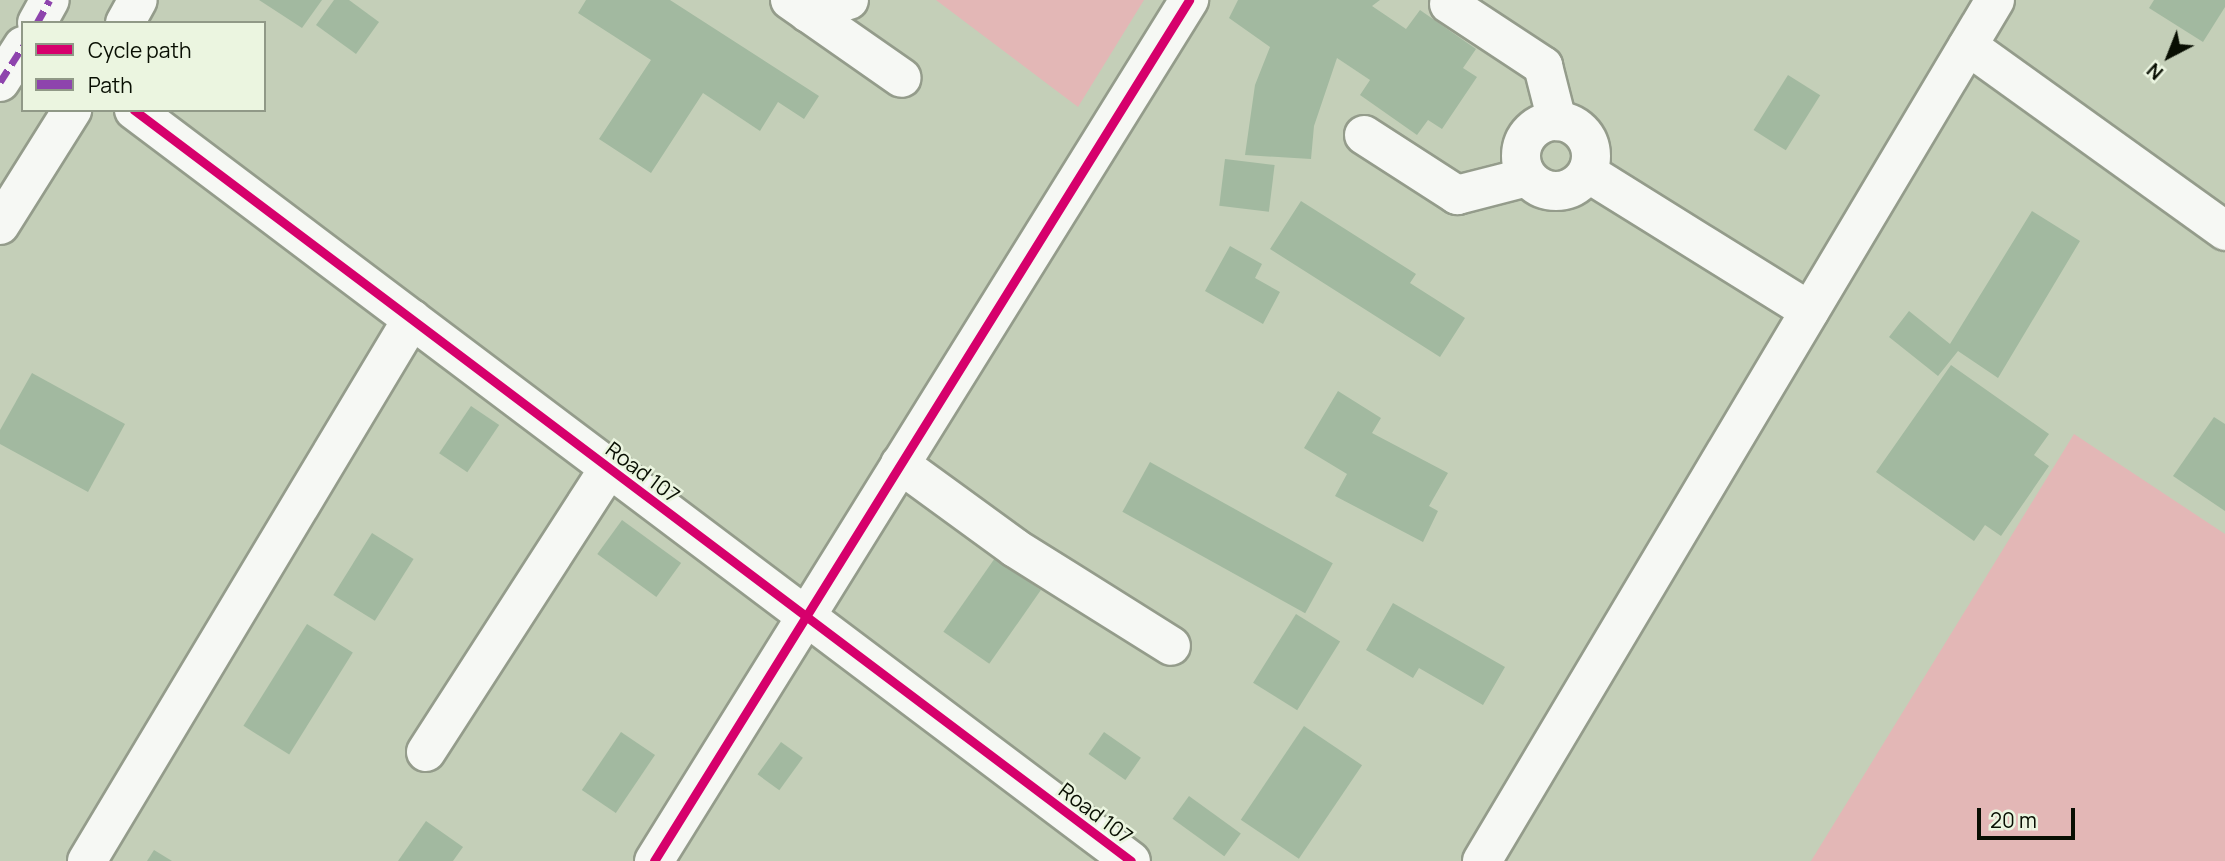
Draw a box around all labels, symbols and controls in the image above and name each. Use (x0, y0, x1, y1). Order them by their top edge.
legend (21, 21, 266, 112)
north arrow (2134, 21, 2204, 91)
text: Cycle path (88, 36, 191, 64)
text: N (2141, 57, 2169, 86)
text: Path (88, 71, 133, 99)
street label: Road 107 (601, 436, 685, 508)
street label: Road 107 (1054, 777, 1138, 849)
scale bar (1980, 794, 2078, 838)
text: 20 m (1990, 806, 2037, 834)

